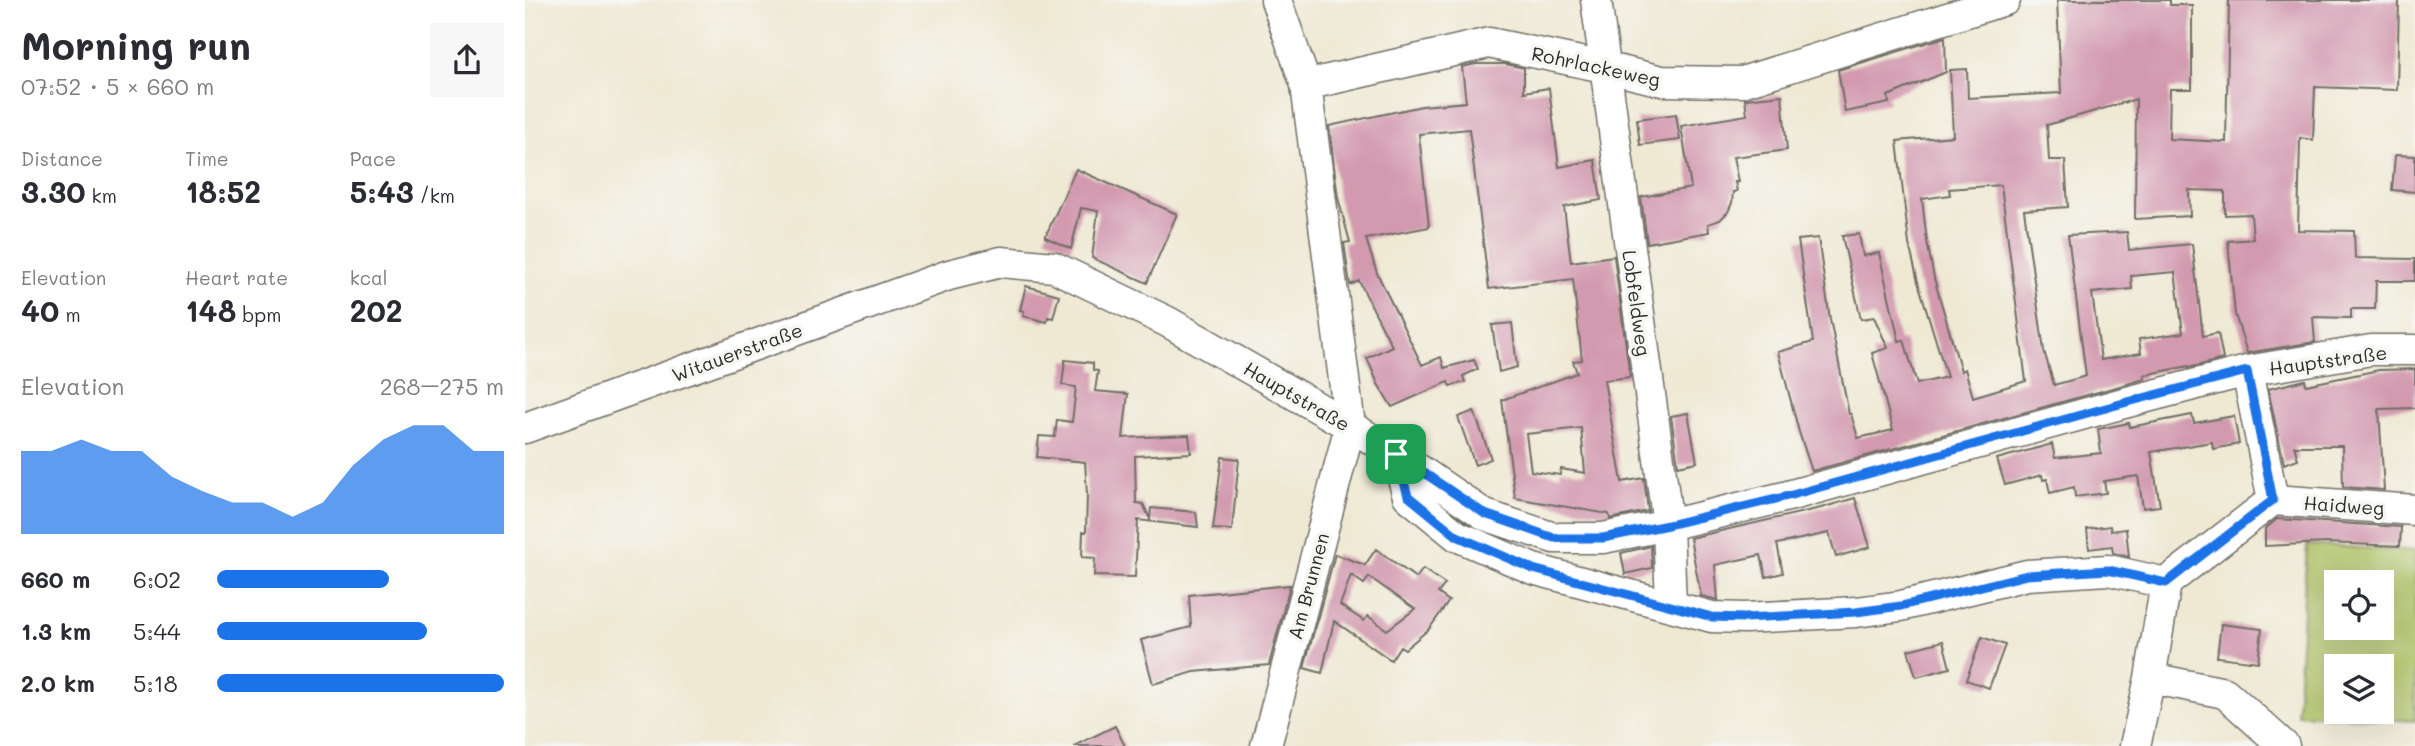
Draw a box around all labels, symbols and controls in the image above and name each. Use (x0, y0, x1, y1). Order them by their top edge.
text: Morning run (21, 20, 251, 70)
button: share (430, 23, 504, 97)
street label: Rohrlackeweg (1529, 40, 1663, 92)
text: 07:52 · 5 × 660 m (21, 71, 214, 101)
text: Distance (21, 146, 103, 171)
text: Time (185, 146, 229, 171)
text: Pace (350, 146, 396, 171)
text: 3.30 (21, 171, 86, 211)
text: 18:52 (185, 171, 261, 211)
text: 5:43 (350, 171, 414, 211)
text: km (86, 183, 117, 208)
text: /km (414, 183, 455, 208)
street label: Lobfeldweg (1617, 248, 1657, 358)
text: Elevation (21, 265, 106, 290)
text: Heart rate (185, 265, 288, 290)
text: kcal (350, 265, 388, 290)
text: 40 (21, 290, 59, 330)
text: 148 (185, 290, 236, 330)
text: 202 (350, 290, 403, 330)
text: m (59, 302, 81, 327)
text: bpm (236, 302, 281, 327)
street label: Witauerstraße (668, 317, 806, 387)
street label: Hauptstraße (2268, 339, 2388, 381)
street label: Hauptstraße (1239, 356, 1355, 436)
text: Elevation (21, 371, 124, 401)
text: 268–275 m (380, 371, 504, 401)
pin (1366, 424, 1426, 484)
icon: arrive (1377, 435, 1415, 473)
street label: Haidweg (2303, 490, 2385, 520)
street label: Am Brunnen (1282, 530, 1334, 642)
text: 660 m (21, 564, 90, 594)
text: 6:02 (133, 564, 181, 594)
map controls (2324, 570, 2394, 724)
button: locate (2324, 570, 2394, 640)
text: 1.3 km (21, 616, 91, 646)
text: 5:44 (133, 616, 181, 646)
button: layers (2324, 654, 2394, 724)
text: 2.0 km (21, 668, 95, 698)
text: 5:18 (133, 668, 178, 698)

